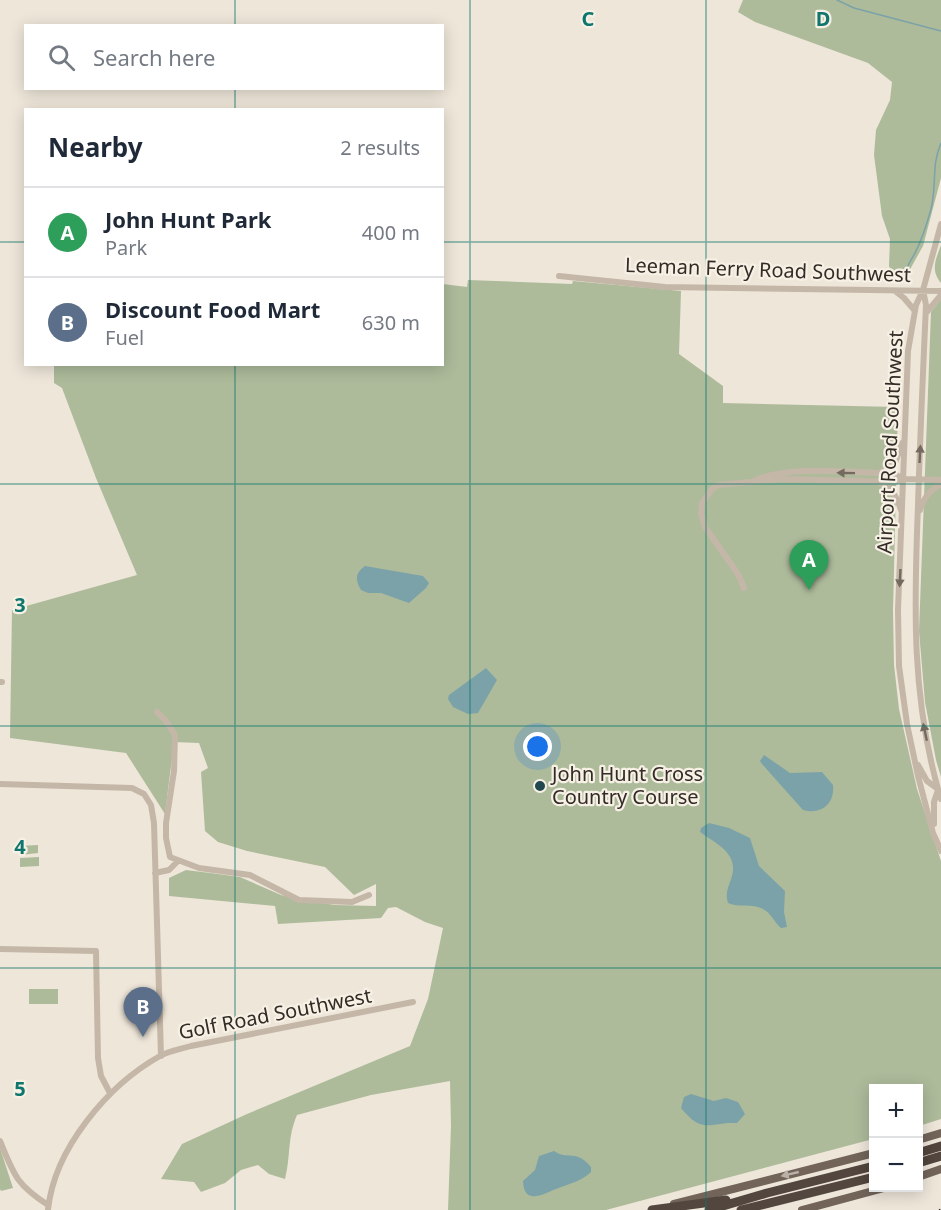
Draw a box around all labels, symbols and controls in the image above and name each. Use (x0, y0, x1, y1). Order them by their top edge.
text: C (582, 5, 595, 32)
text: D (816, 5, 830, 32)
search box (24, 24, 444, 90)
icon: search (45, 41, 78, 74)
text: Search here (93, 42, 215, 72)
text: Nearby (48, 129, 143, 165)
text: 2 results (340, 134, 420, 161)
text: John Hunt Park (105, 204, 271, 234)
text: A (61, 219, 74, 246)
text: 400 m (362, 219, 420, 246)
text: Park (105, 234, 147, 261)
street label: Leeman Ferry Road Southwest (625, 251, 911, 288)
text: Discount Food Mart (105, 294, 320, 324)
text: B (61, 309, 74, 336)
text: 630 m (362, 309, 420, 336)
text: Fuel (105, 324, 144, 351)
street label: Airport Road Southwest (870, 330, 909, 554)
one-way arrow (915, 445, 924, 464)
one-way arrow (837, 468, 856, 478)
pin: A (790, 540, 828, 590)
one-way arrow (895, 568, 904, 587)
text: 3 (14, 591, 26, 618)
one-way arrow (920, 723, 929, 742)
your location (523, 732, 552, 761)
place label: John Hunt Cross Country Course (550, 760, 703, 810)
marker: John Hunt Cross Country Course (533, 779, 547, 793)
text: 4 (14, 833, 26, 860)
street label: Golf Road Southwest (176, 982, 374, 1045)
pin: B (124, 988, 162, 1037)
text: 5 (14, 1075, 26, 1102)
map controls (869, 1084, 923, 1192)
button: + (869, 1084, 923, 1138)
button: − (869, 1138, 923, 1192)
one-way arrow (780, 1170, 799, 1179)

